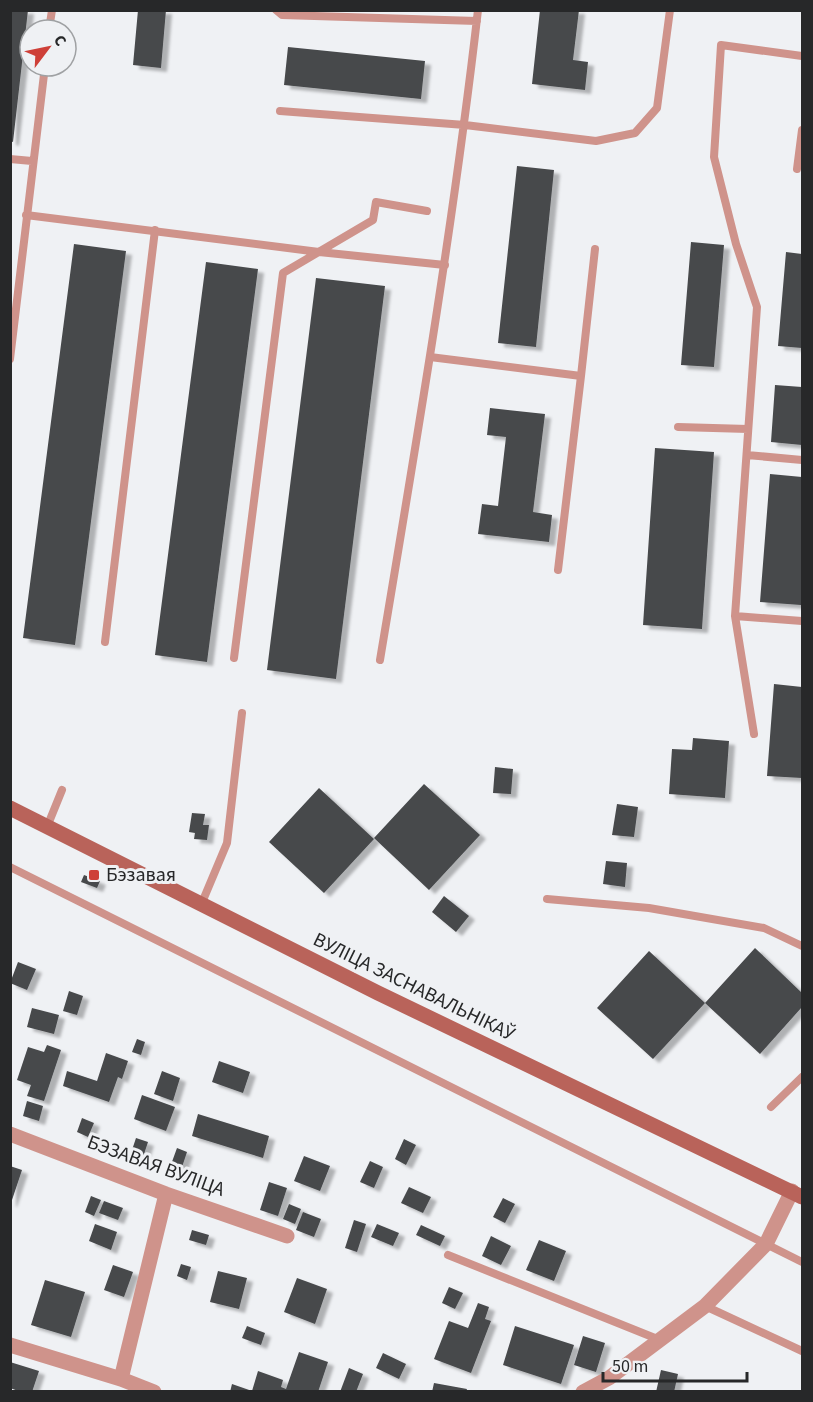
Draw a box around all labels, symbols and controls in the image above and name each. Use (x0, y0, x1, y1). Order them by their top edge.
north arrow (18, 18, 78, 78)
text: С (48, 31, 72, 50)
place label: Бэзавая (106, 861, 176, 889)
marker: Бэзавая (87, 868, 101, 882)
street label: ВУЛІЦА ЗАСНАВАЛЬНІКАЎ (308, 926, 520, 1048)
street label: БЭЗАВАЯ ВУЛІЦА (83, 1128, 229, 1204)
scale bar (603, 1345, 747, 1383)
text: 50 m (612, 1354, 648, 1379)

